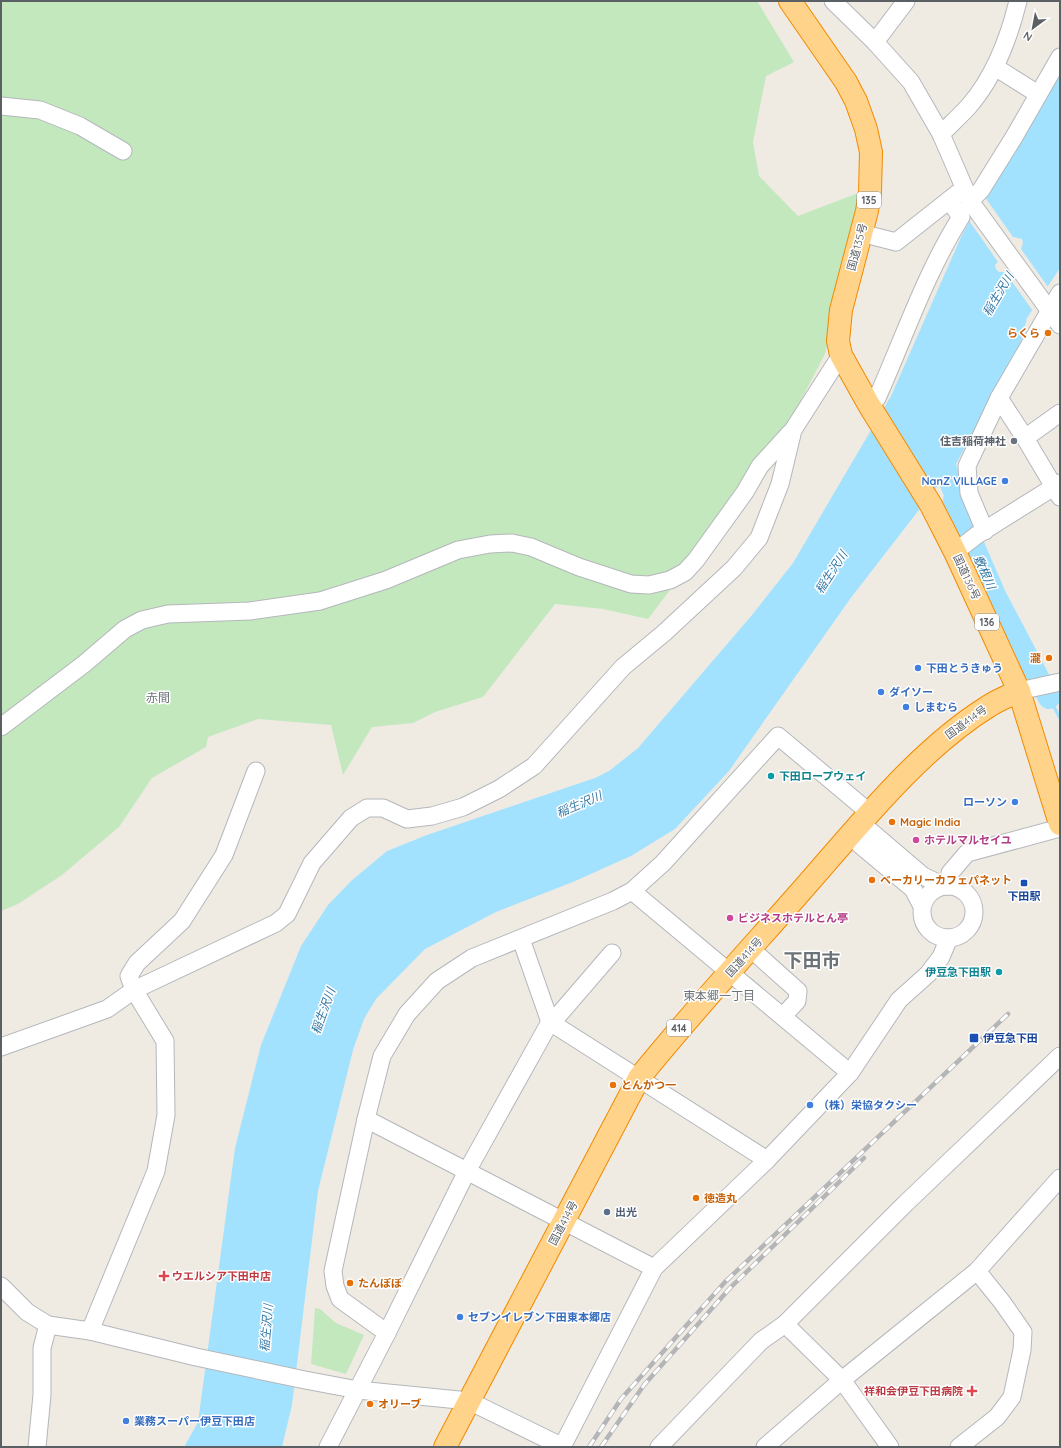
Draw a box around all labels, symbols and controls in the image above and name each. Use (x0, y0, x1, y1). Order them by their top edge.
north arrow (1013, 8, 1053, 48)
text: N (1021, 28, 1035, 45)
road number: 135 (857, 192, 881, 208)
street label: 国道135号 (844, 222, 870, 272)
water label: 稲生沢川 (979, 268, 1018, 318)
place label: らくら (1007, 326, 1040, 340)
marker: らくら (1043, 328, 1053, 338)
place label: 住吉稲荷神社 (940, 434, 1006, 448)
marker: 住吉稲荷神社 (1009, 436, 1019, 446)
place label: NanZ VILLAGE (921, 474, 997, 488)
marker: NanZ VILLAGE (1000, 476, 1010, 486)
water label: 稲生沢川 (812, 546, 851, 596)
street label: 国道136号 (950, 552, 984, 602)
water label: 敷根川 (971, 552, 1000, 593)
road number: 136 (975, 614, 999, 630)
place label: 瀧 (1030, 651, 1041, 665)
marker: 瀧 (1044, 653, 1054, 663)
place label: 下田とうきゅう (926, 661, 1003, 675)
marker: 下田とうきゅう (913, 663, 923, 673)
place label: ダイソー (889, 685, 933, 699)
marker: ダイソー (876, 687, 886, 697)
district label: 赤間 (146, 690, 170, 705)
place label: しまむら (914, 700, 958, 714)
marker: しまむら (901, 702, 911, 712)
street label: 国道414号 (942, 702, 990, 742)
place label: 下田ロープウェイ (779, 769, 866, 783)
marker: 下田ロープウェイ (766, 771, 776, 781)
water label: 稲生沢川 (554, 787, 606, 820)
place label: ローソン (963, 795, 1007, 809)
marker: ローソン (1010, 797, 1020, 807)
place label: Magic India (900, 815, 960, 829)
marker: Magic India (887, 817, 897, 827)
place label: ホテルマルセイユ (924, 833, 1012, 847)
marker: ホテルマルセイユ (911, 835, 921, 845)
place label: ベーカリーカフェパネット (880, 873, 1012, 887)
marker: ベーカリーカフェパネット (867, 875, 877, 885)
marker: 下田駅 (1019, 878, 1029, 888)
place label: 下田駅 (1008, 889, 1041, 903)
place label: ビジネスホテルとん亭 (738, 911, 848, 925)
marker: ビジネスホテルとん亭 (725, 913, 735, 923)
street label: 国道414号 (723, 934, 765, 980)
district label: 下田市 (783, 948, 841, 972)
place label: 伊豆急下田駅 (925, 965, 991, 979)
marker: 伊豆急下田駅 (994, 967, 1004, 977)
water label: 稲生沢川 (308, 984, 339, 1036)
district label: 東本郷一丁目 (683, 988, 755, 1003)
road number: 414 (667, 1020, 691, 1036)
place label: 伊豆急下田 (983, 1031, 1038, 1045)
marker: 伊豆急下田 (968, 1032, 980, 1044)
place label: とんかつ一 (621, 1078, 676, 1092)
marker: とんかつ一 (608, 1080, 618, 1090)
place label: （株）栄協タクシー (818, 1098, 917, 1112)
marker: （株）栄協タクシー (805, 1100, 815, 1110)
place label: 徳造丸 (704, 1191, 737, 1205)
marker: 徳造丸 (691, 1193, 701, 1203)
street label: 国道414号 (545, 1198, 581, 1248)
place label: 出光 (615, 1205, 637, 1219)
marker: 出光 (602, 1207, 612, 1217)
place label: ウエルシア下田中店 (172, 1269, 271, 1283)
marker: ウエルシア下田中店 (159, 1271, 169, 1281)
place label: たんぽぽ (358, 1276, 402, 1290)
marker: たんぽぽ (345, 1278, 355, 1288)
water label: 稲生沢川 (256, 1301, 276, 1353)
place label: セブンイレブン下田東本郷店 (468, 1310, 611, 1324)
marker: セブンイレブン下田東本郷店 (455, 1312, 465, 1322)
place label: 祥和会伊豆下田病院 (864, 1384, 963, 1398)
marker: 祥和会伊豆下田病院 (966, 1385, 978, 1397)
place label: オリーブ (378, 1397, 421, 1411)
marker: オリーブ (365, 1399, 375, 1409)
place label: 業務スーパー伊豆下田店 (134, 1414, 255, 1428)
marker: 業務スーパー伊豆下田店 (121, 1416, 131, 1426)

